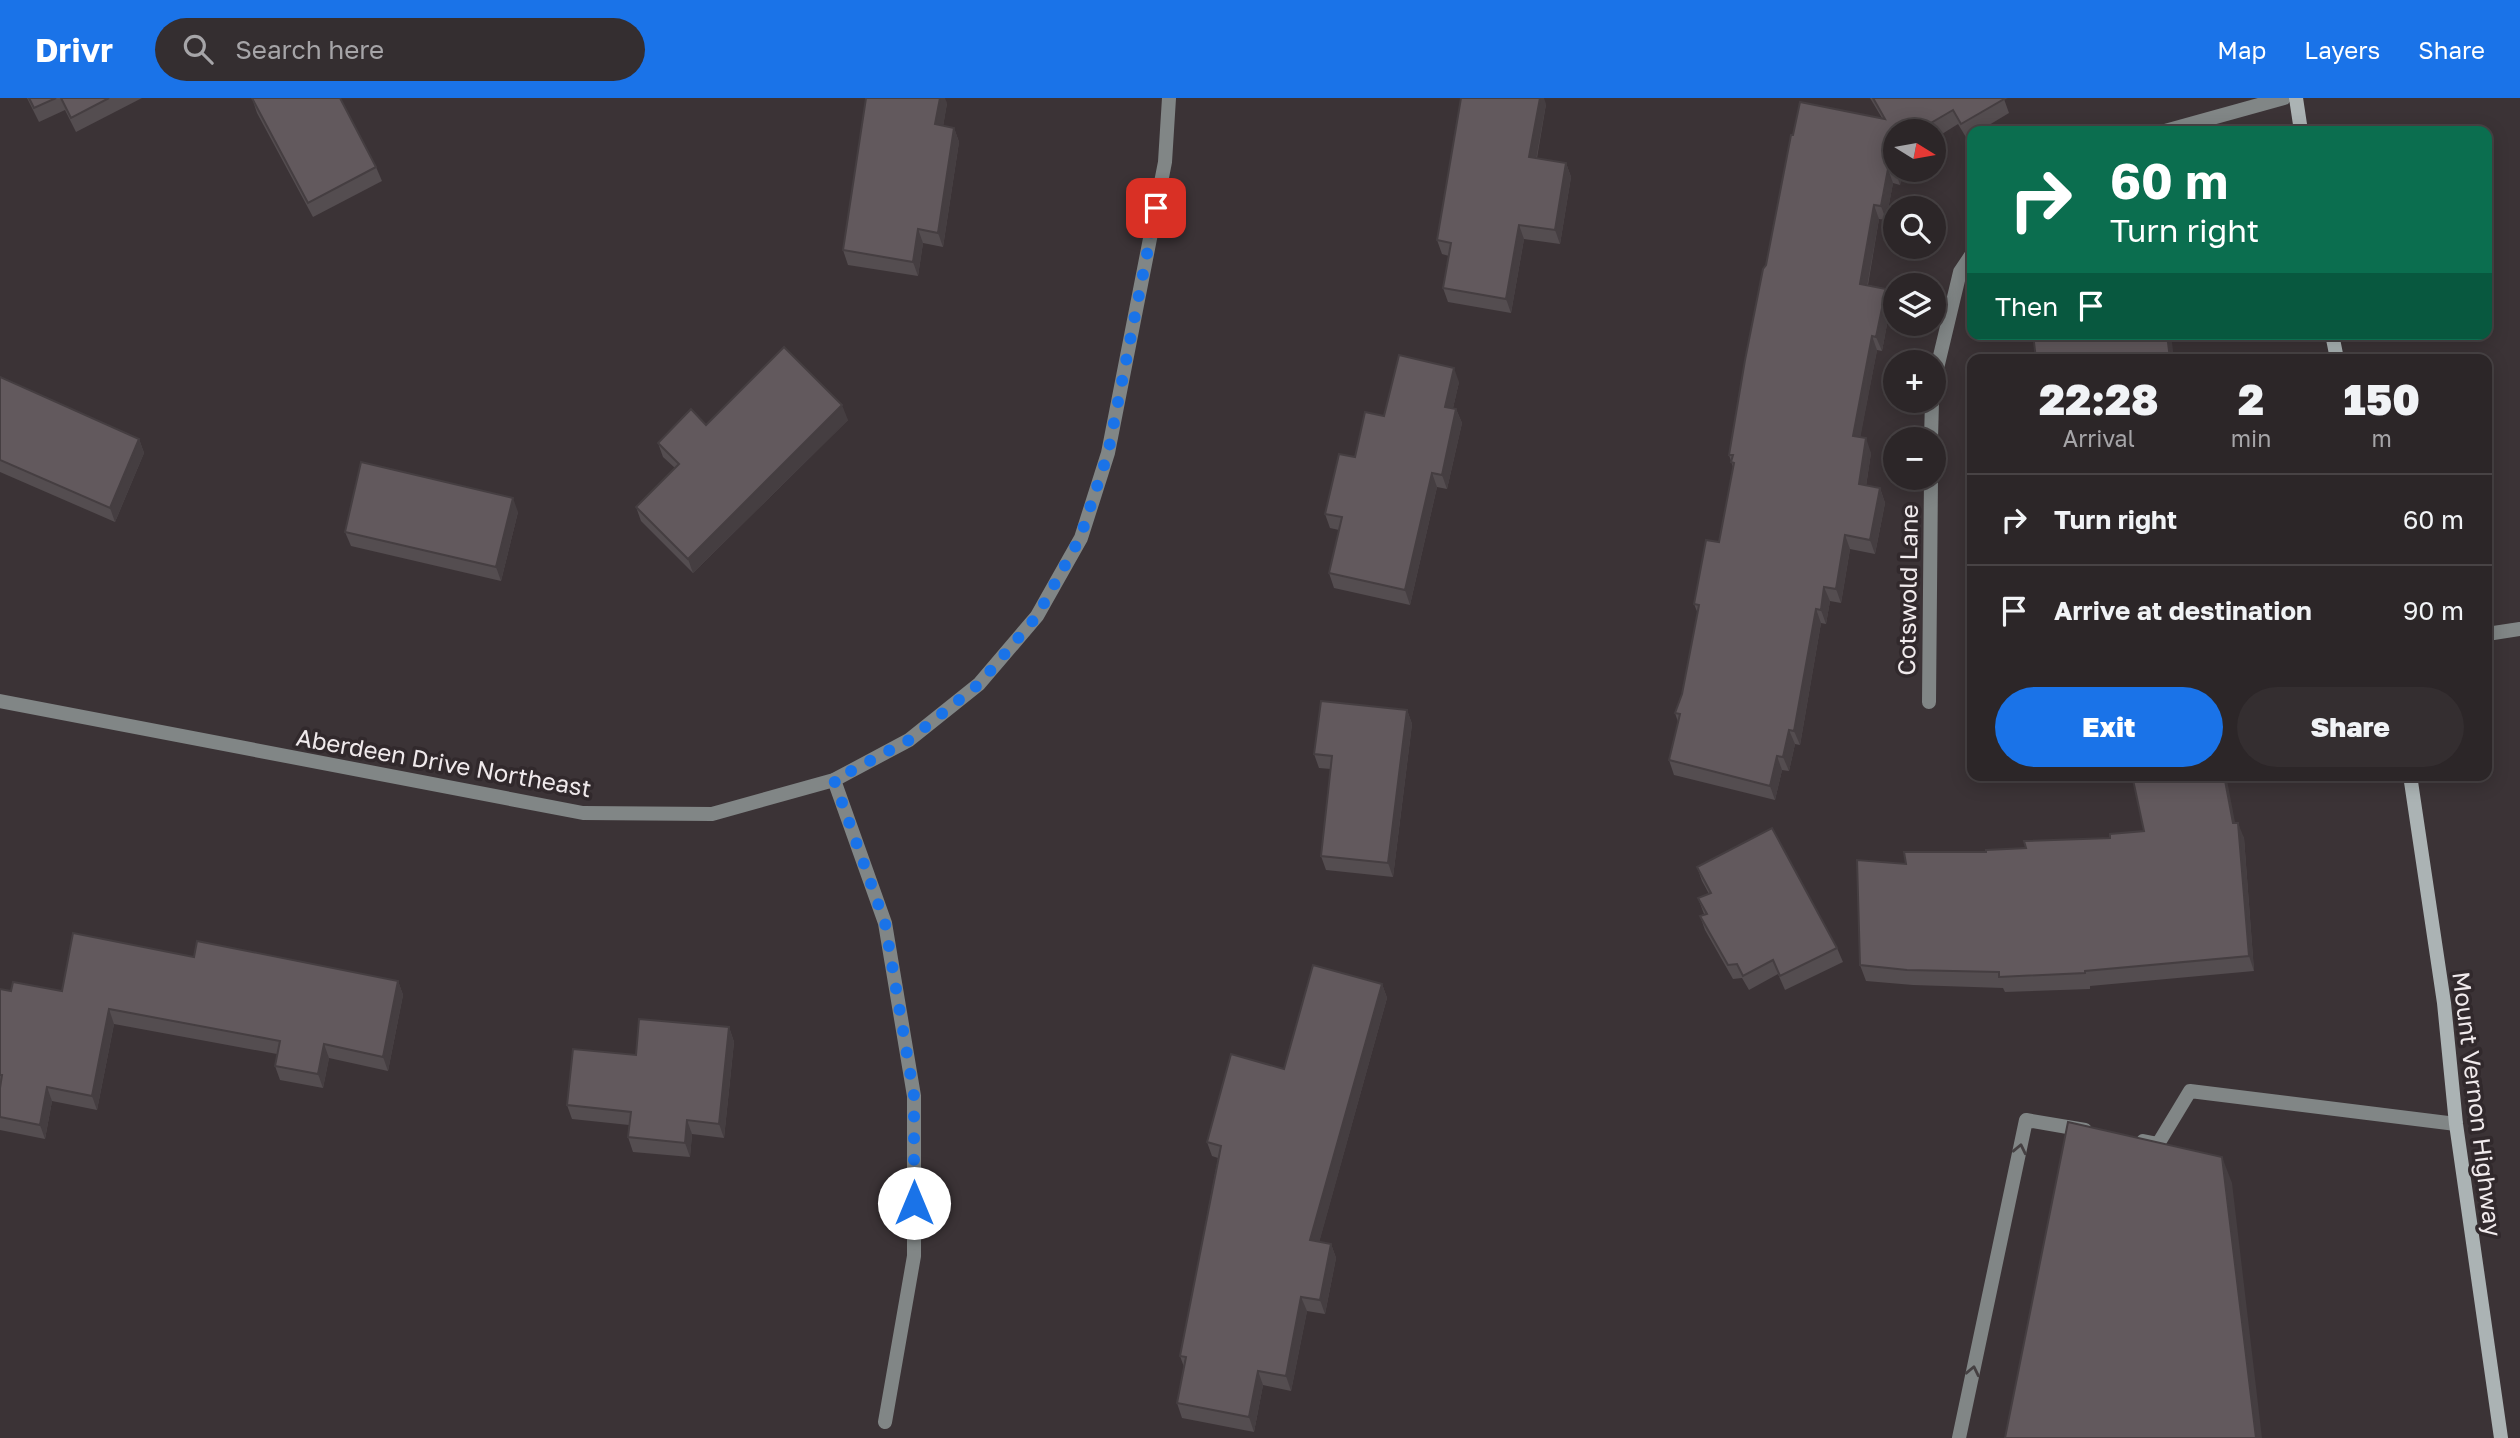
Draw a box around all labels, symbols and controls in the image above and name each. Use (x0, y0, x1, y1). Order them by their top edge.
search box (155, 18, 645, 81)
text: Drivr (35, 30, 113, 69)
icon: search (179, 30, 217, 68)
text: Search here (235, 34, 384, 65)
text: Map (2217, 35, 2266, 64)
text: Layers (2304, 35, 2380, 64)
text: Share (2418, 35, 2485, 64)
north arrow (1883, 119, 1946, 182)
map controls (1883, 119, 1946, 490)
text: 60 m (2110, 151, 2228, 210)
icon: right (1995, 154, 2086, 245)
pin (1126, 178, 1186, 238)
icon: arrive (1137, 189, 1175, 227)
button: search (1883, 196, 1946, 259)
text: Turn right (2110, 211, 2259, 249)
button: layers (1883, 273, 1946, 336)
icon: arrive (2072, 287, 2110, 325)
text: Then (1995, 291, 2058, 322)
button: + (1883, 350, 1946, 413)
text: 22:28 (2039, 374, 2159, 424)
text: 2 (2238, 374, 2264, 424)
text: 150 (2344, 374, 2420, 424)
text: Arrival (2063, 424, 2135, 452)
text: min (2231, 424, 2271, 452)
text: m (2372, 424, 2392, 452)
button: − (1883, 427, 1946, 490)
icon: right (1995, 501, 2033, 539)
street label: Cotswold Lane (1891, 504, 1923, 676)
text: Turn right (2054, 504, 2177, 535)
text: 60 m (2403, 504, 2464, 535)
icon: arrive (1995, 592, 2033, 630)
text: Arrive at destination (2054, 595, 2312, 626)
text: 90 m (2403, 595, 2464, 626)
button: Exit (1995, 687, 2223, 767)
button: Share (2237, 687, 2464, 767)
street label: Aberdeen Drive Northeast (294, 722, 594, 802)
street label: Mount Vernon Highway (2447, 970, 2509, 1238)
one-way arrow (2012, 1143, 2027, 1155)
position arrow (877, 1166, 951, 1240)
one-way arrow (1965, 1365, 1980, 1377)

